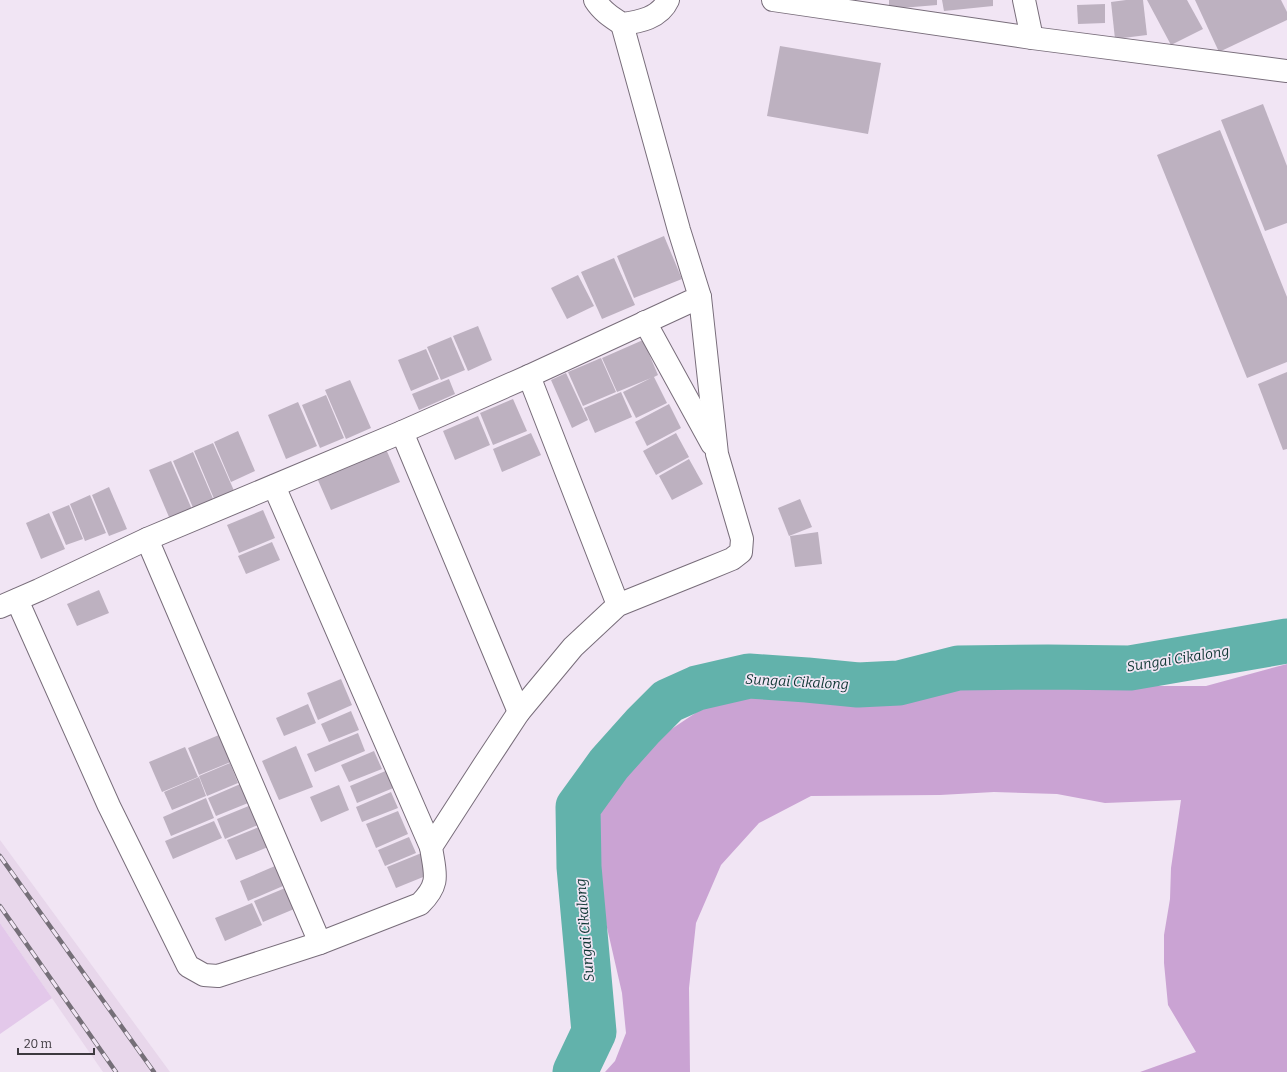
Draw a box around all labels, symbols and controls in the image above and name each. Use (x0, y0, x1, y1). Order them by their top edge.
water label: Sungai Cikalong (1126, 643, 1230, 675)
water label: Sungai Cikalong (745, 671, 849, 693)
water label: Sungai Cikalong (572, 878, 598, 982)
scale bar (18, 1030, 94, 1056)
text: 20 m (24, 1037, 53, 1051)

